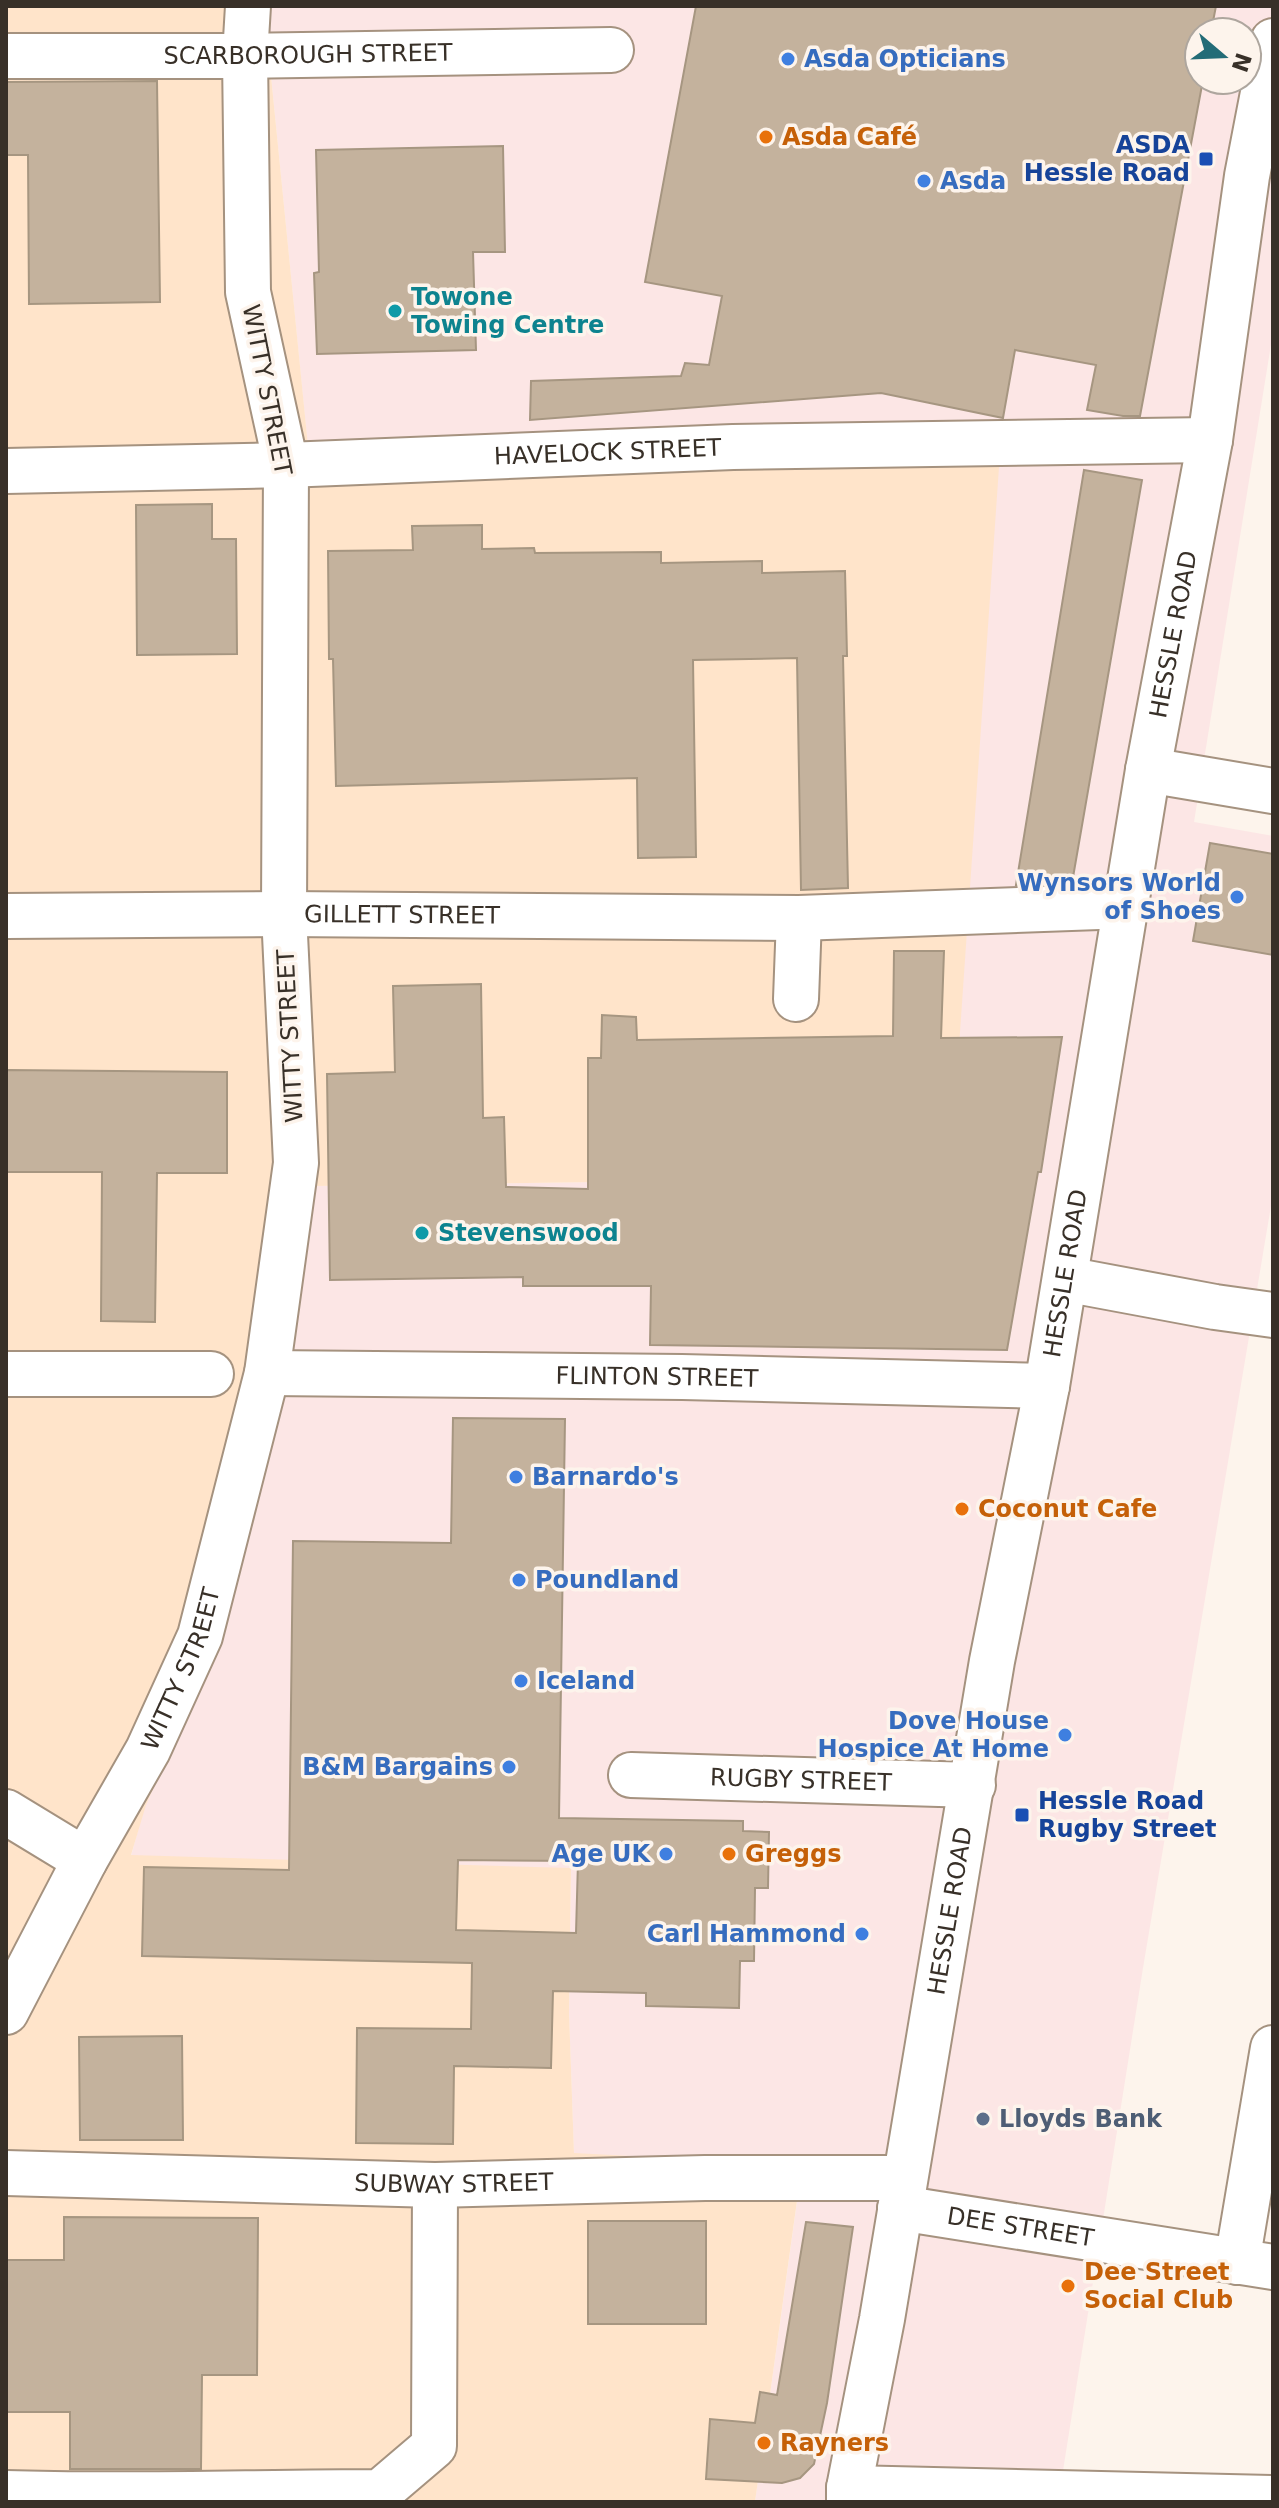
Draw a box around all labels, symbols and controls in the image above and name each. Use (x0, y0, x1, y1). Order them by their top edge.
north arrow (1183, 16, 1263, 96)
street label: SCARBOROUGH STREET (163, 39, 453, 70)
place label: Asda Opticians (804, 45, 1006, 73)
marker: Asda Opticians (779, 50, 797, 68)
text: N (1227, 50, 1256, 75)
place label: Asda Café (782, 123, 917, 151)
marker: Asda Café (757, 128, 775, 146)
place label: ASDA Hessle Road (1024, 131, 1190, 187)
marker: ASDA Hessle Road (1197, 150, 1215, 168)
place label: Asda (940, 167, 1006, 195)
marker: Asda (915, 172, 933, 190)
place label: Towone Towing Centre (411, 283, 604, 339)
street label: WITTY STREET (237, 302, 297, 478)
marker: Towone Towing Centre (386, 302, 404, 320)
street label: HAVELOCK STREET (493, 433, 722, 471)
street label: HESSLE ROAD (1144, 548, 1203, 720)
place label: Wynsors World of Shoes (1017, 869, 1221, 925)
marker: Wynsors World of Shoes (1228, 888, 1246, 906)
street label: GILLETT STREET (304, 900, 500, 930)
street label: WITTY STREET (271, 948, 309, 1123)
street label: HESSLE ROAD (1038, 1187, 1093, 1359)
place label: Stevenswood (438, 1219, 619, 1247)
marker: Stevenswood (413, 1224, 431, 1242)
street label: FLINTON STREET (555, 1362, 759, 1393)
place label: Barnardo's (532, 1463, 679, 1491)
marker: Barnardo's (507, 1468, 525, 1486)
place label: Coconut Cafe (978, 1495, 1157, 1523)
marker: Coconut Cafe (953, 1500, 971, 1518)
place label: Poundland (535, 1566, 679, 1594)
marker: Poundland (510, 1571, 528, 1589)
street label: WITTY STREET (136, 1584, 226, 1755)
place label: Iceland (537, 1667, 635, 1695)
marker: Iceland (512, 1672, 530, 1690)
place label: Dove House Hospice At Home (818, 1707, 1049, 1763)
marker: Dove House Hospice At Home (1056, 1726, 1074, 1744)
place label: B&M Bargains (302, 1753, 493, 1781)
marker: B&M Bargains (500, 1758, 518, 1776)
street label: RUGBY STREET (710, 1763, 893, 1797)
place label: Hessle Road Rugby Street (1038, 1787, 1217, 1843)
marker: Hessle Road Rugby Street (1013, 1806, 1031, 1824)
street label: HESSLE ROAD (922, 1825, 978, 1997)
place label: Age UK (552, 1840, 651, 1868)
place label: Greggs (745, 1840, 841, 1868)
marker: Age UK (657, 1845, 675, 1863)
marker: Greggs (720, 1845, 738, 1863)
place label: Carl Hammond (647, 1920, 846, 1948)
marker: Carl Hammond (853, 1925, 871, 1943)
place label: Lloyds Bank (999, 2105, 1163, 2133)
marker: Lloyds Bank (974, 2110, 992, 2128)
street label: SUBWAY STREET (354, 2168, 554, 2199)
street label: DEE STREET (945, 2202, 1096, 2253)
place label: Dee Street Social Club (1084, 2258, 1233, 2314)
marker: Dee Street Social Club (1059, 2277, 1077, 2295)
place label: Rayners (780, 2429, 889, 2457)
marker: Rayners (755, 2434, 773, 2452)

